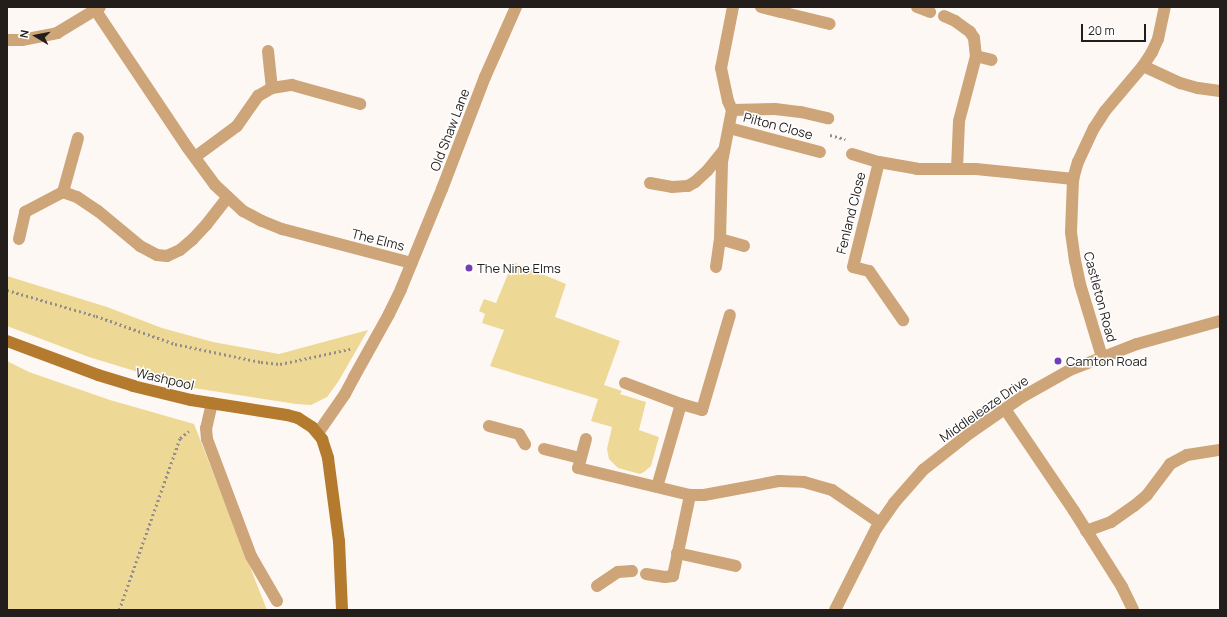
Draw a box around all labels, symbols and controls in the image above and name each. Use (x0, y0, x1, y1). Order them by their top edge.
north arrow (16, 16, 56, 56)
scale bar (1083, 16, 1148, 42)
text: 20 m (1088, 22, 1115, 39)
text: N (16, 29, 32, 39)
street label: Old Shaw Lane (427, 87, 473, 173)
street label: Pilton Close (742, 109, 814, 143)
street label: Fenland Close (833, 170, 869, 256)
street label: The Elms (350, 226, 406, 254)
street label: Castleton Road (1080, 250, 1120, 344)
place label: The Nine Elms (477, 260, 561, 276)
marker: The Nine Elms (464, 263, 474, 273)
place label: Camton Road (1066, 353, 1147, 369)
marker: Camton Road (1053, 356, 1063, 366)
street label: Washpool (134, 365, 196, 393)
street label: Middleleaze Drive (937, 373, 1031, 445)

